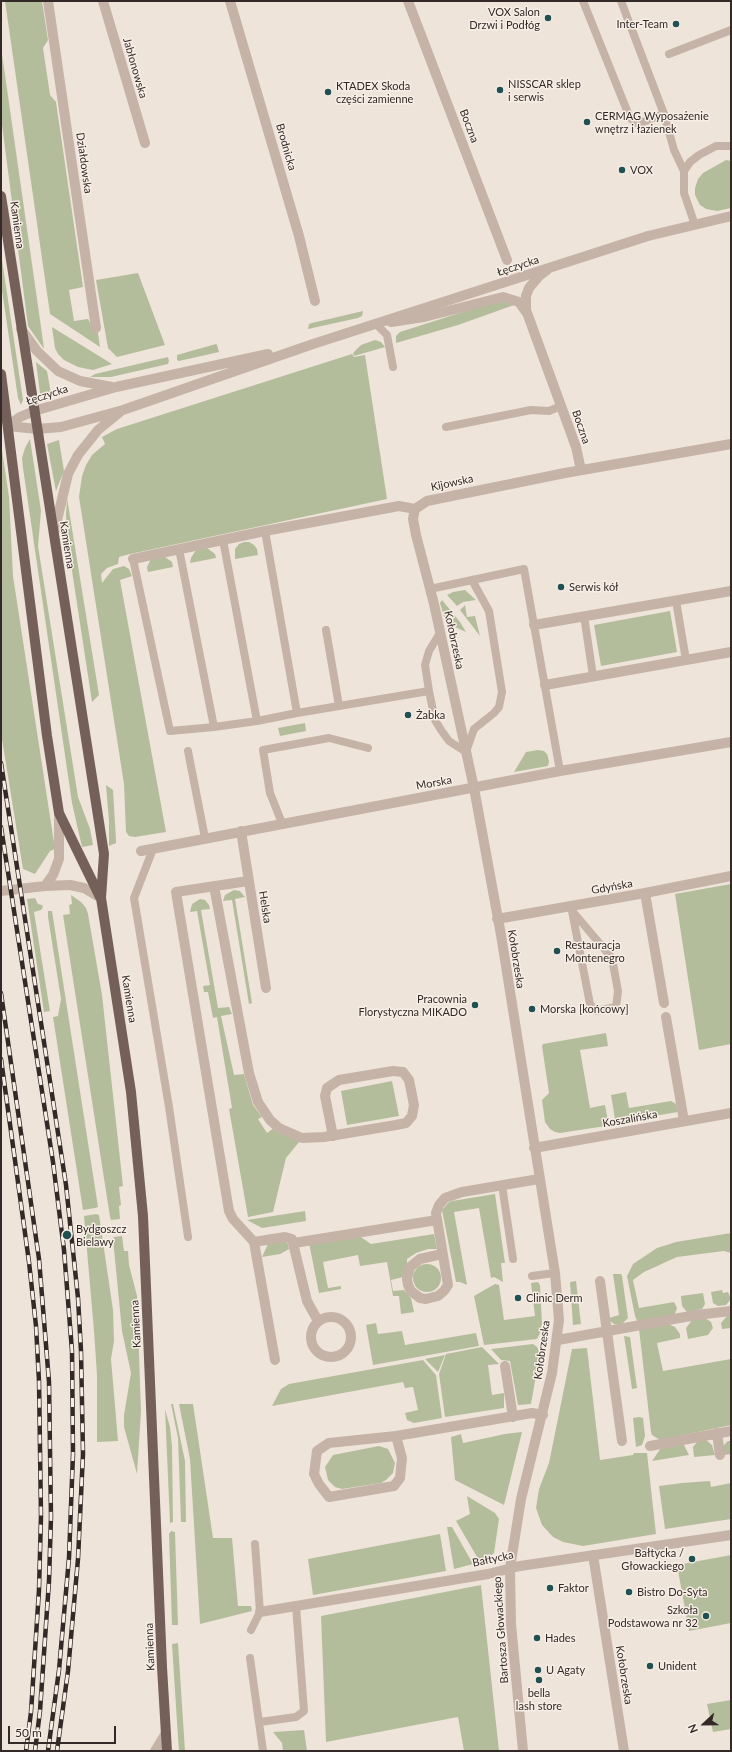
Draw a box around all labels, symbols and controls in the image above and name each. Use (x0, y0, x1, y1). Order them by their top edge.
place label: VOX Salon Drzwi i Podłóg (469, 5, 540, 31)
marker: VOX Salon Drzwi i Podłóg (543, 13, 553, 23)
place label: Inter-Team (617, 17, 668, 31)
marker: Inter-Team (671, 19, 681, 29)
street label: Jabłonowska (120, 36, 150, 100)
place label: NISSCAR sklep i serwis (508, 77, 581, 103)
place label: KTADEX Skoda części zamienne (336, 79, 413, 105)
marker: NISSCAR sklep i serwis (495, 85, 505, 95)
marker: KTADEX Skoda części zamienne (323, 87, 333, 97)
street label: Boczna (457, 107, 481, 145)
place label: CERMAG Wyposażenie wnętrz i łazienek (595, 109, 709, 135)
marker: CERMAG Wyposażenie wnętrz i łazienek (582, 117, 592, 127)
street label: Brodnicka (273, 122, 299, 172)
street label: Działdowska (73, 132, 95, 194)
place label: VOX (630, 163, 653, 177)
marker: VOX (617, 165, 627, 175)
street label: Kamienna (7, 200, 27, 250)
street label: Łęczycka (495, 253, 541, 279)
street label: Łęczycka (24, 382, 70, 408)
street label: Boczna (569, 408, 593, 446)
street label: Kijowska (430, 472, 474, 494)
street label: Kamienna (57, 520, 77, 570)
place label: Serwis kół (569, 580, 619, 594)
marker: Serwis kół (556, 582, 566, 592)
street label: Kołobrzeska (441, 610, 467, 670)
place label: Żabka (416, 708, 445, 722)
marker: Żabka (403, 710, 413, 720)
street label: Morska (415, 773, 453, 793)
street label: Gdyńska (590, 877, 634, 897)
street label: Helska (256, 890, 274, 924)
street label: Kołobrzeska (505, 929, 527, 989)
place label: Restauracja Montenegro (565, 938, 625, 964)
marker: Restauracja Montenegro (552, 946, 562, 956)
street label: Kamienna (119, 974, 139, 1024)
place label: Pracownia Florystyczna MIKADO (358, 992, 467, 1018)
marker: Pracownia Florystyczna MIKADO (470, 1000, 480, 1010)
place label: Morska [końcowy] (540, 1002, 629, 1016)
marker: Morska [końcowy] (527, 1004, 537, 1014)
street label: Koszalińska (602, 1108, 658, 1130)
place label: Bydgoszcz Bielawy (76, 1222, 126, 1248)
marker: Bydgoszcz Bielawy (61, 1229, 73, 1241)
place label: Clinic Derm (526, 1291, 583, 1305)
marker: Clinic Derm (513, 1293, 523, 1303)
street label: Kamienna (128, 1300, 144, 1348)
street label: Kołobrzeska (531, 1320, 553, 1380)
place label: Bałtycka / Głowackiego (621, 1546, 684, 1572)
street label: Bałtycka (471, 1548, 515, 1570)
marker: Bałtycka / Głowackiego (687, 1554, 697, 1564)
street label: Bartosza Głowackiego (491, 1576, 511, 1684)
place label: Faktor (558, 1581, 589, 1595)
marker: Faktor (545, 1583, 555, 1593)
place label: Bistro Do-Syta (637, 1585, 708, 1599)
marker: Bistro Do-Syta (624, 1587, 634, 1597)
place label: Szkoła Podstawowa nr 32 (608, 1603, 698, 1629)
marker: Szkoła Podstawowa nr 32 (701, 1611, 711, 1621)
street label: Kamienna (143, 1623, 157, 1671)
place label: Hades (545, 1631, 575, 1645)
marker: Hades (532, 1633, 542, 1643)
street label: Kołobrzeska (613, 1645, 635, 1705)
place label: Unident (658, 1659, 697, 1673)
marker: Unident (645, 1661, 655, 1671)
place label: U Agaty (546, 1663, 585, 1677)
marker: U Agaty (533, 1665, 543, 1675)
marker: bella lash store (534, 1675, 544, 1685)
place label: bella lash store (516, 1686, 562, 1712)
north arrow (684, 1704, 724, 1744)
scale bar (10, 1718, 118, 1744)
text: N (685, 1722, 700, 1735)
text: 50 m (15, 1725, 42, 1740)

